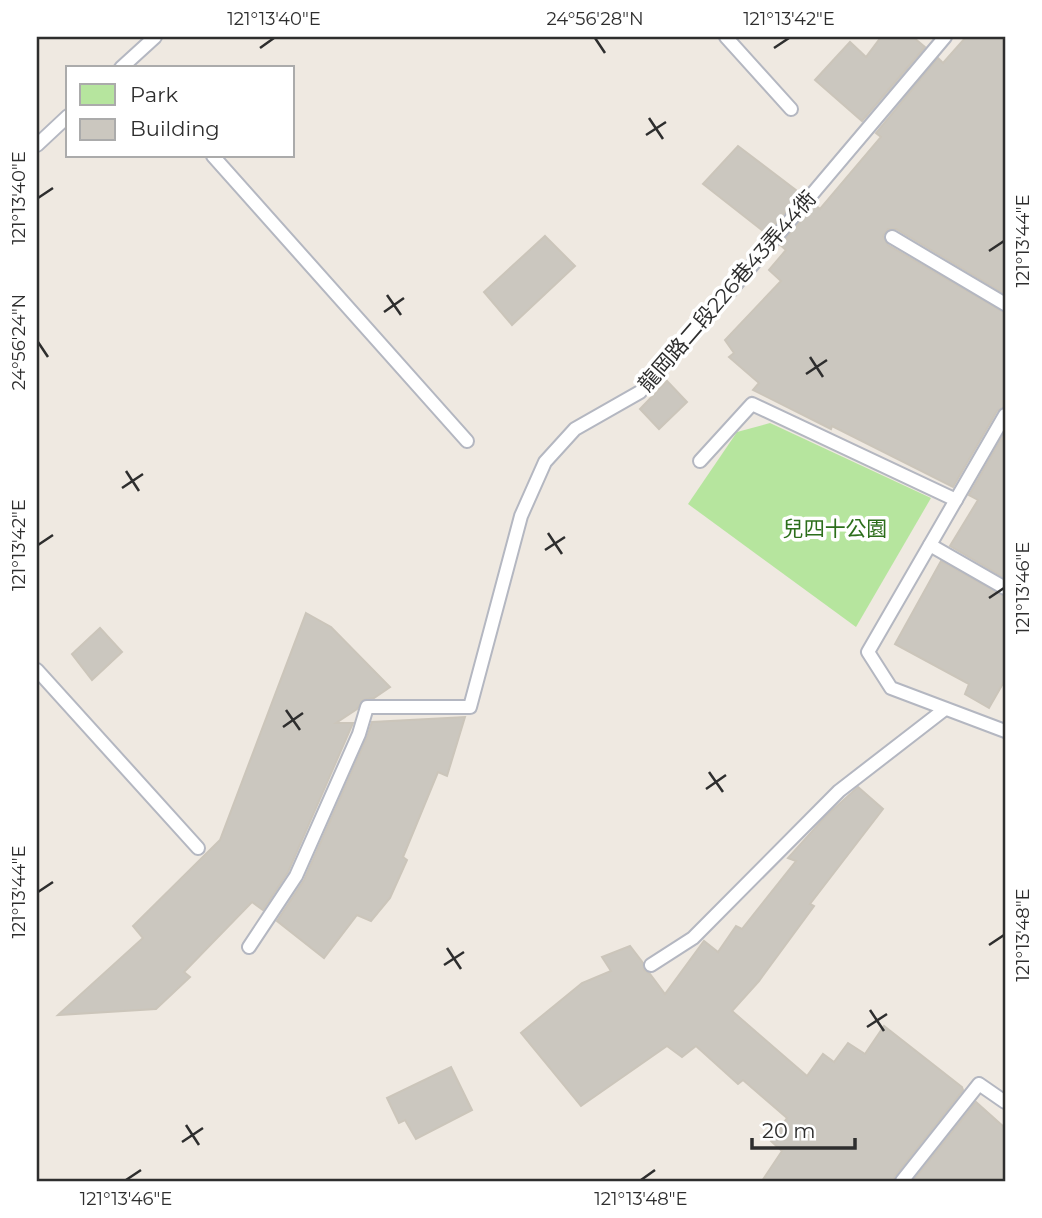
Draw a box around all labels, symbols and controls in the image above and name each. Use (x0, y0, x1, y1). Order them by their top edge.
text: 121°13'40"E (227, 8, 321, 30)
text: 24°56'28"N (546, 8, 644, 30)
text: 121°13'42"E (743, 8, 835, 30)
legend (66, 66, 294, 158)
text: Park (130, 82, 178, 107)
text: Building (130, 116, 220, 141)
text: 121°13'40"E (8, 151, 30, 245)
street label: 龍岡路二段226巷43弄44衖 (633, 186, 821, 396)
text: 121°13'44"E (1012, 195, 1034, 287)
text: 24°56'24"N (8, 294, 30, 390)
text: 121°13'42"E (8, 499, 30, 591)
park label: 兒四十公園 (783, 516, 888, 541)
text: 121°13'46"E (1012, 542, 1034, 634)
text: 121°13'44"E (8, 846, 30, 938)
text: 121°13'48"E (1012, 888, 1034, 982)
scale bar (752, 1106, 855, 1150)
text: 20 m (762, 1118, 816, 1143)
text: 121°13'46"E (80, 1188, 172, 1210)
text: 121°13'48"E (594, 1188, 688, 1210)

